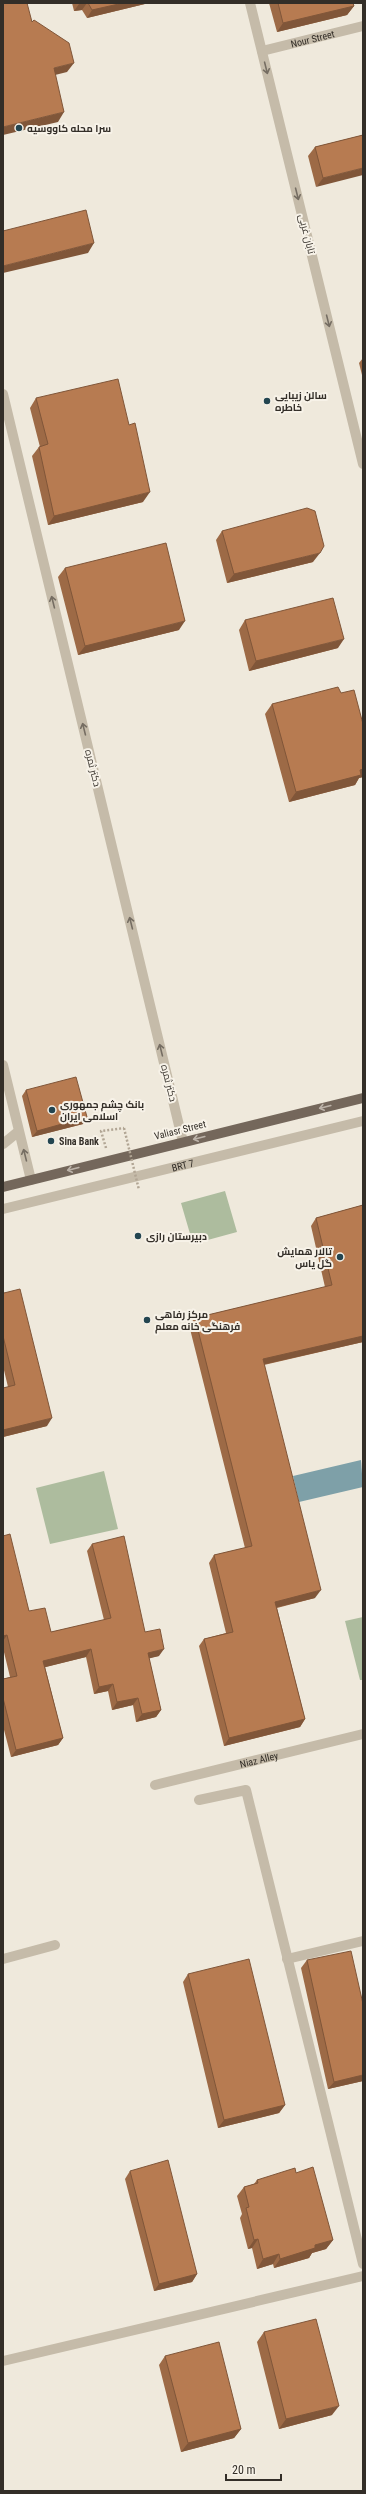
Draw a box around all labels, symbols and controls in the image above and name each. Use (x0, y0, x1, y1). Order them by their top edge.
street label: Nour Street (289, 28, 336, 49)
one-way arrow (263, 61, 270, 74)
marker: سرا محله کاووسیه (14, 123, 24, 133)
place label: سرا محله کاووسیه (27, 123, 111, 135)
one-way arrow (294, 188, 301, 201)
street label: تابان غربی (296, 213, 317, 256)
one-way arrow (325, 314, 332, 327)
place label: سالن زیبایی خاطره (275, 390, 327, 414)
marker: سالن زیبایی خاطره (262, 396, 272, 406)
one-way arrow (49, 596, 57, 609)
one-way arrow (79, 723, 87, 736)
street label: دکتر ثمره (83, 748, 103, 788)
one-way arrow (126, 917, 134, 930)
one-way arrow (157, 1043, 164, 1056)
street label: دکتر ثمره (159, 1063, 179, 1103)
place label: بانک چشم جمهوری اسلامی ایران (60, 1099, 144, 1123)
one-way arrow (319, 1104, 332, 1111)
marker: بانک چشم جمهوری اسلامی ایران (47, 1105, 57, 1115)
street label: Valiasr Street (153, 1118, 207, 1142)
one-way arrow (193, 1135, 206, 1142)
marker: Sina Bank (46, 1136, 56, 1146)
place label: Sina Bank (59, 1136, 99, 1147)
one-way arrow (21, 1149, 28, 1162)
street label: BRT 7 (170, 1157, 195, 1173)
one-way arrow (67, 1166, 80, 1174)
marker: دبیرستان رازی (133, 1231, 143, 1241)
place label: دبیرستان رازی (146, 1231, 207, 1243)
place label: تالار همایش گل یاس (277, 1246, 332, 1270)
marker: تالار همایش گل یاس (335, 1252, 345, 1262)
place label: مرکز رفاهی فرهنگی خانه معلم (155, 1309, 240, 1334)
marker: مرکز رفاهی فرهنگی خانه معلم (142, 1315, 152, 1325)
street label: Niaz Alley (239, 1750, 279, 1770)
scale bar (226, 2456, 281, 2482)
text: 20 m (232, 2463, 256, 2477)

